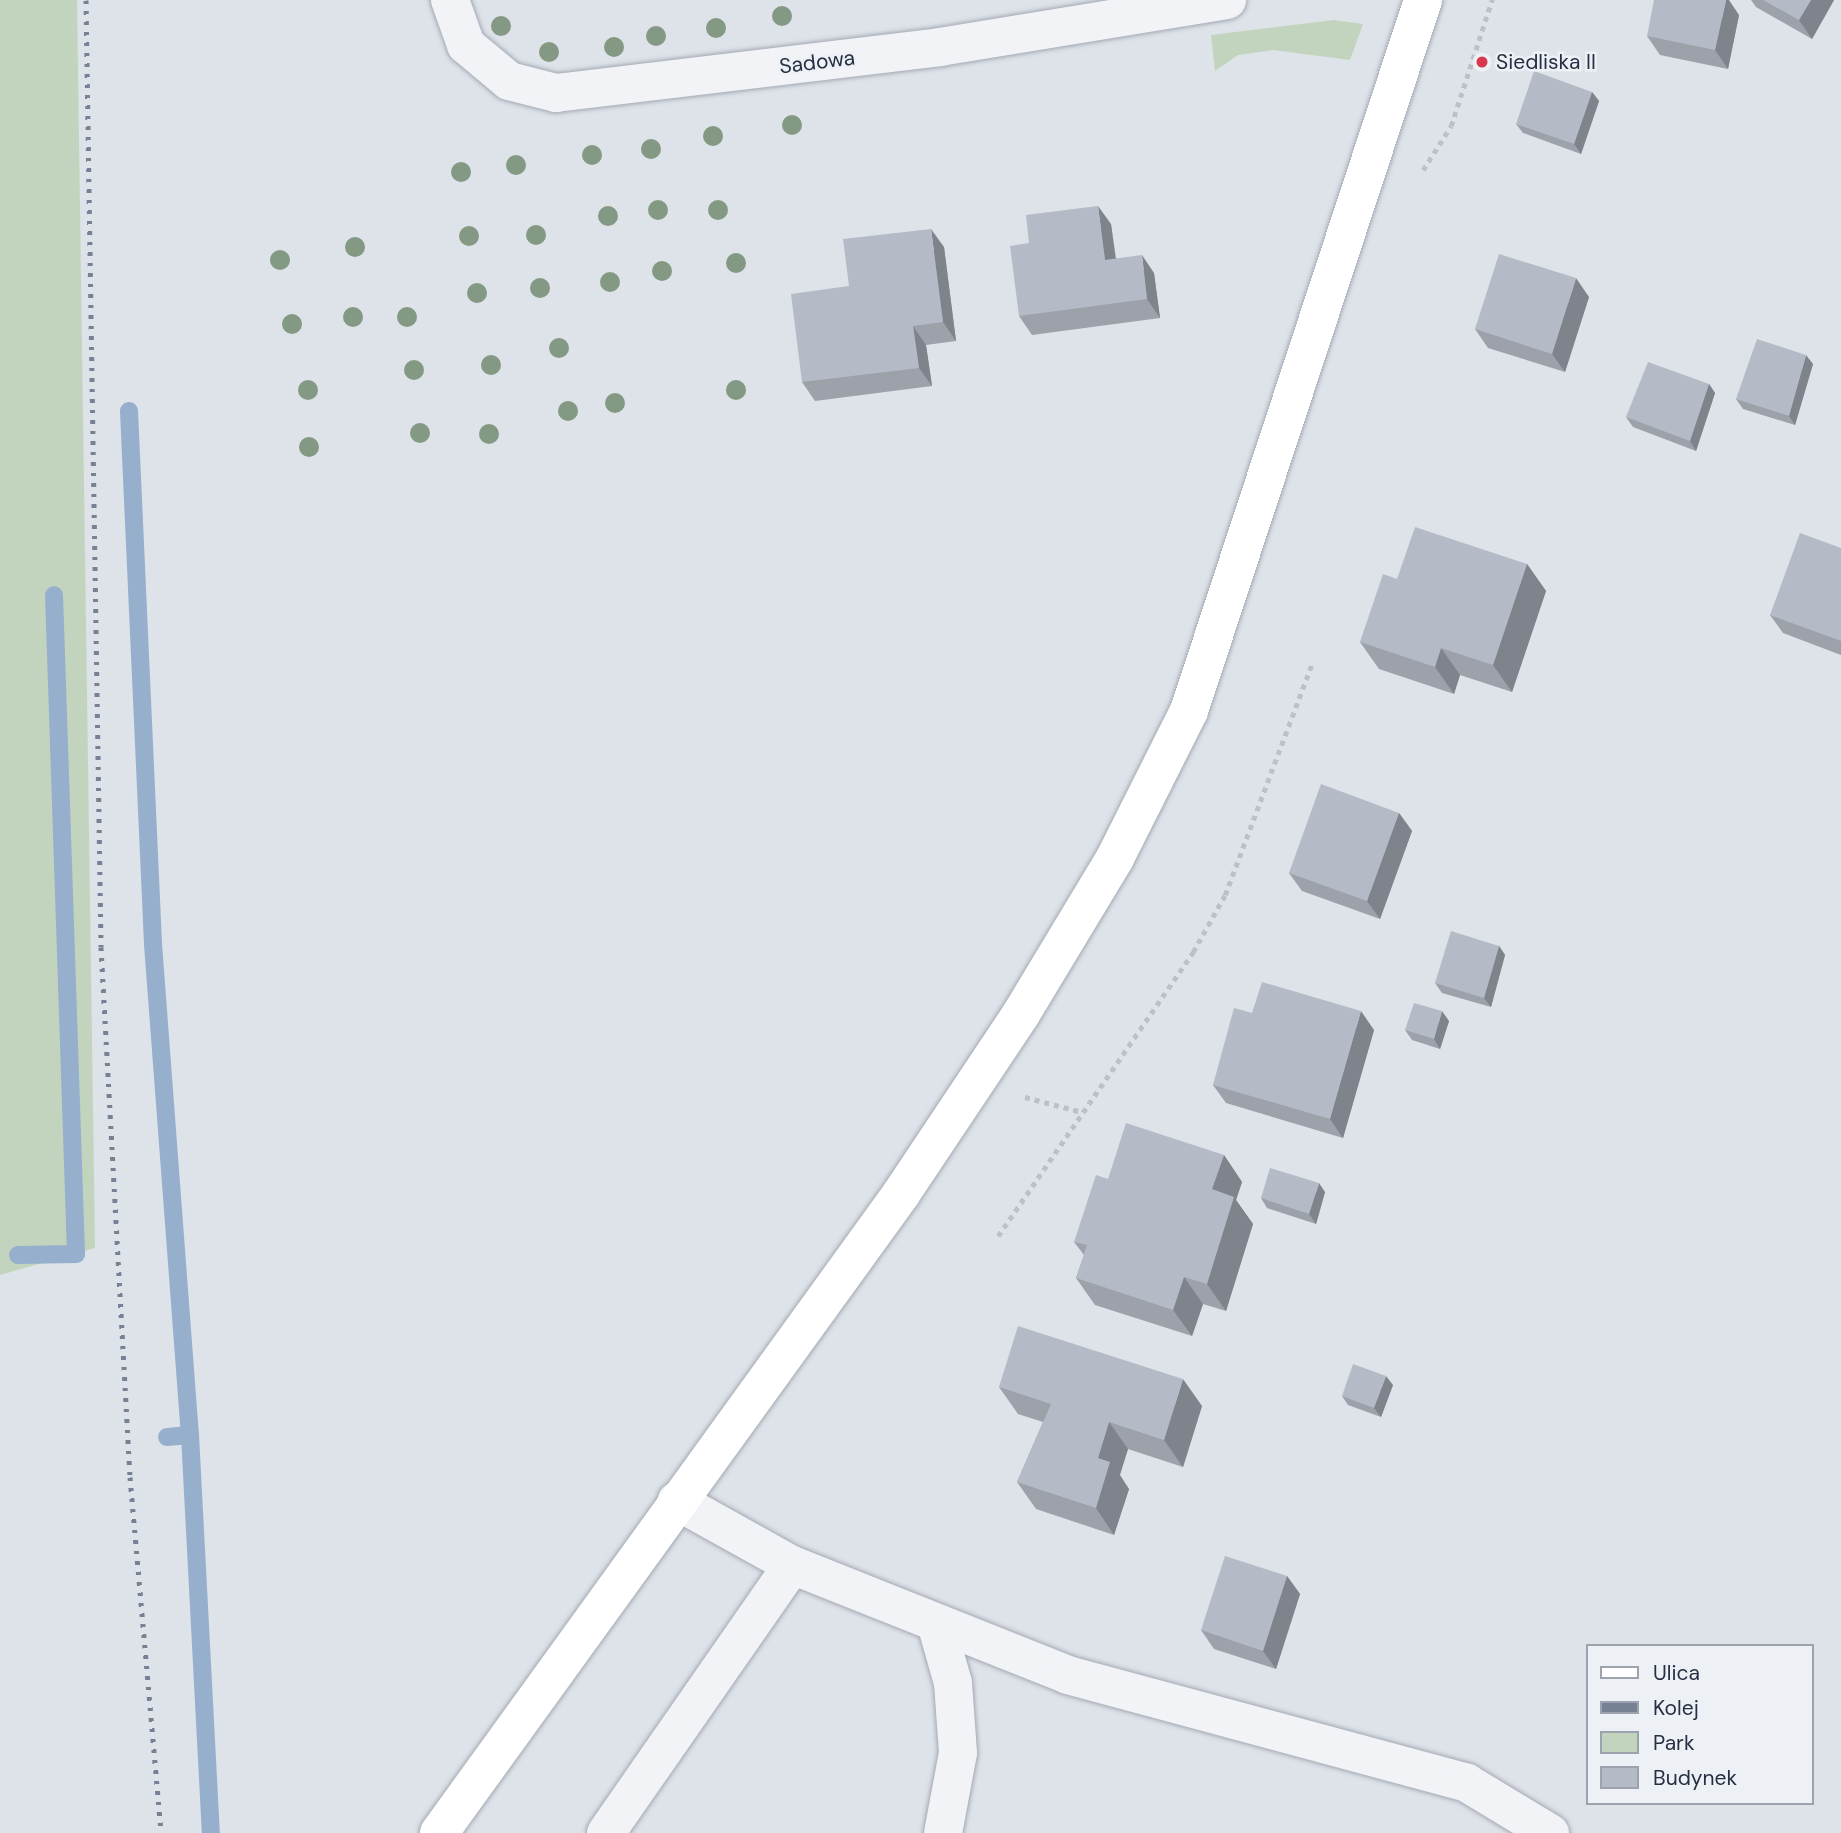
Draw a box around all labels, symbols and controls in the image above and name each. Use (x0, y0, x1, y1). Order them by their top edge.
street label: Sadowa (778, 45, 856, 79)
place label: Siedliska II (1496, 49, 1596, 75)
marker: Siedliska II (1474, 54, 1490, 70)
legend (1586, 1644, 1813, 1805)
text: Ulica (1653, 1659, 1700, 1687)
text: Kolej (1653, 1694, 1699, 1722)
text: Park (1653, 1729, 1694, 1757)
text: Budynek (1653, 1764, 1737, 1792)

